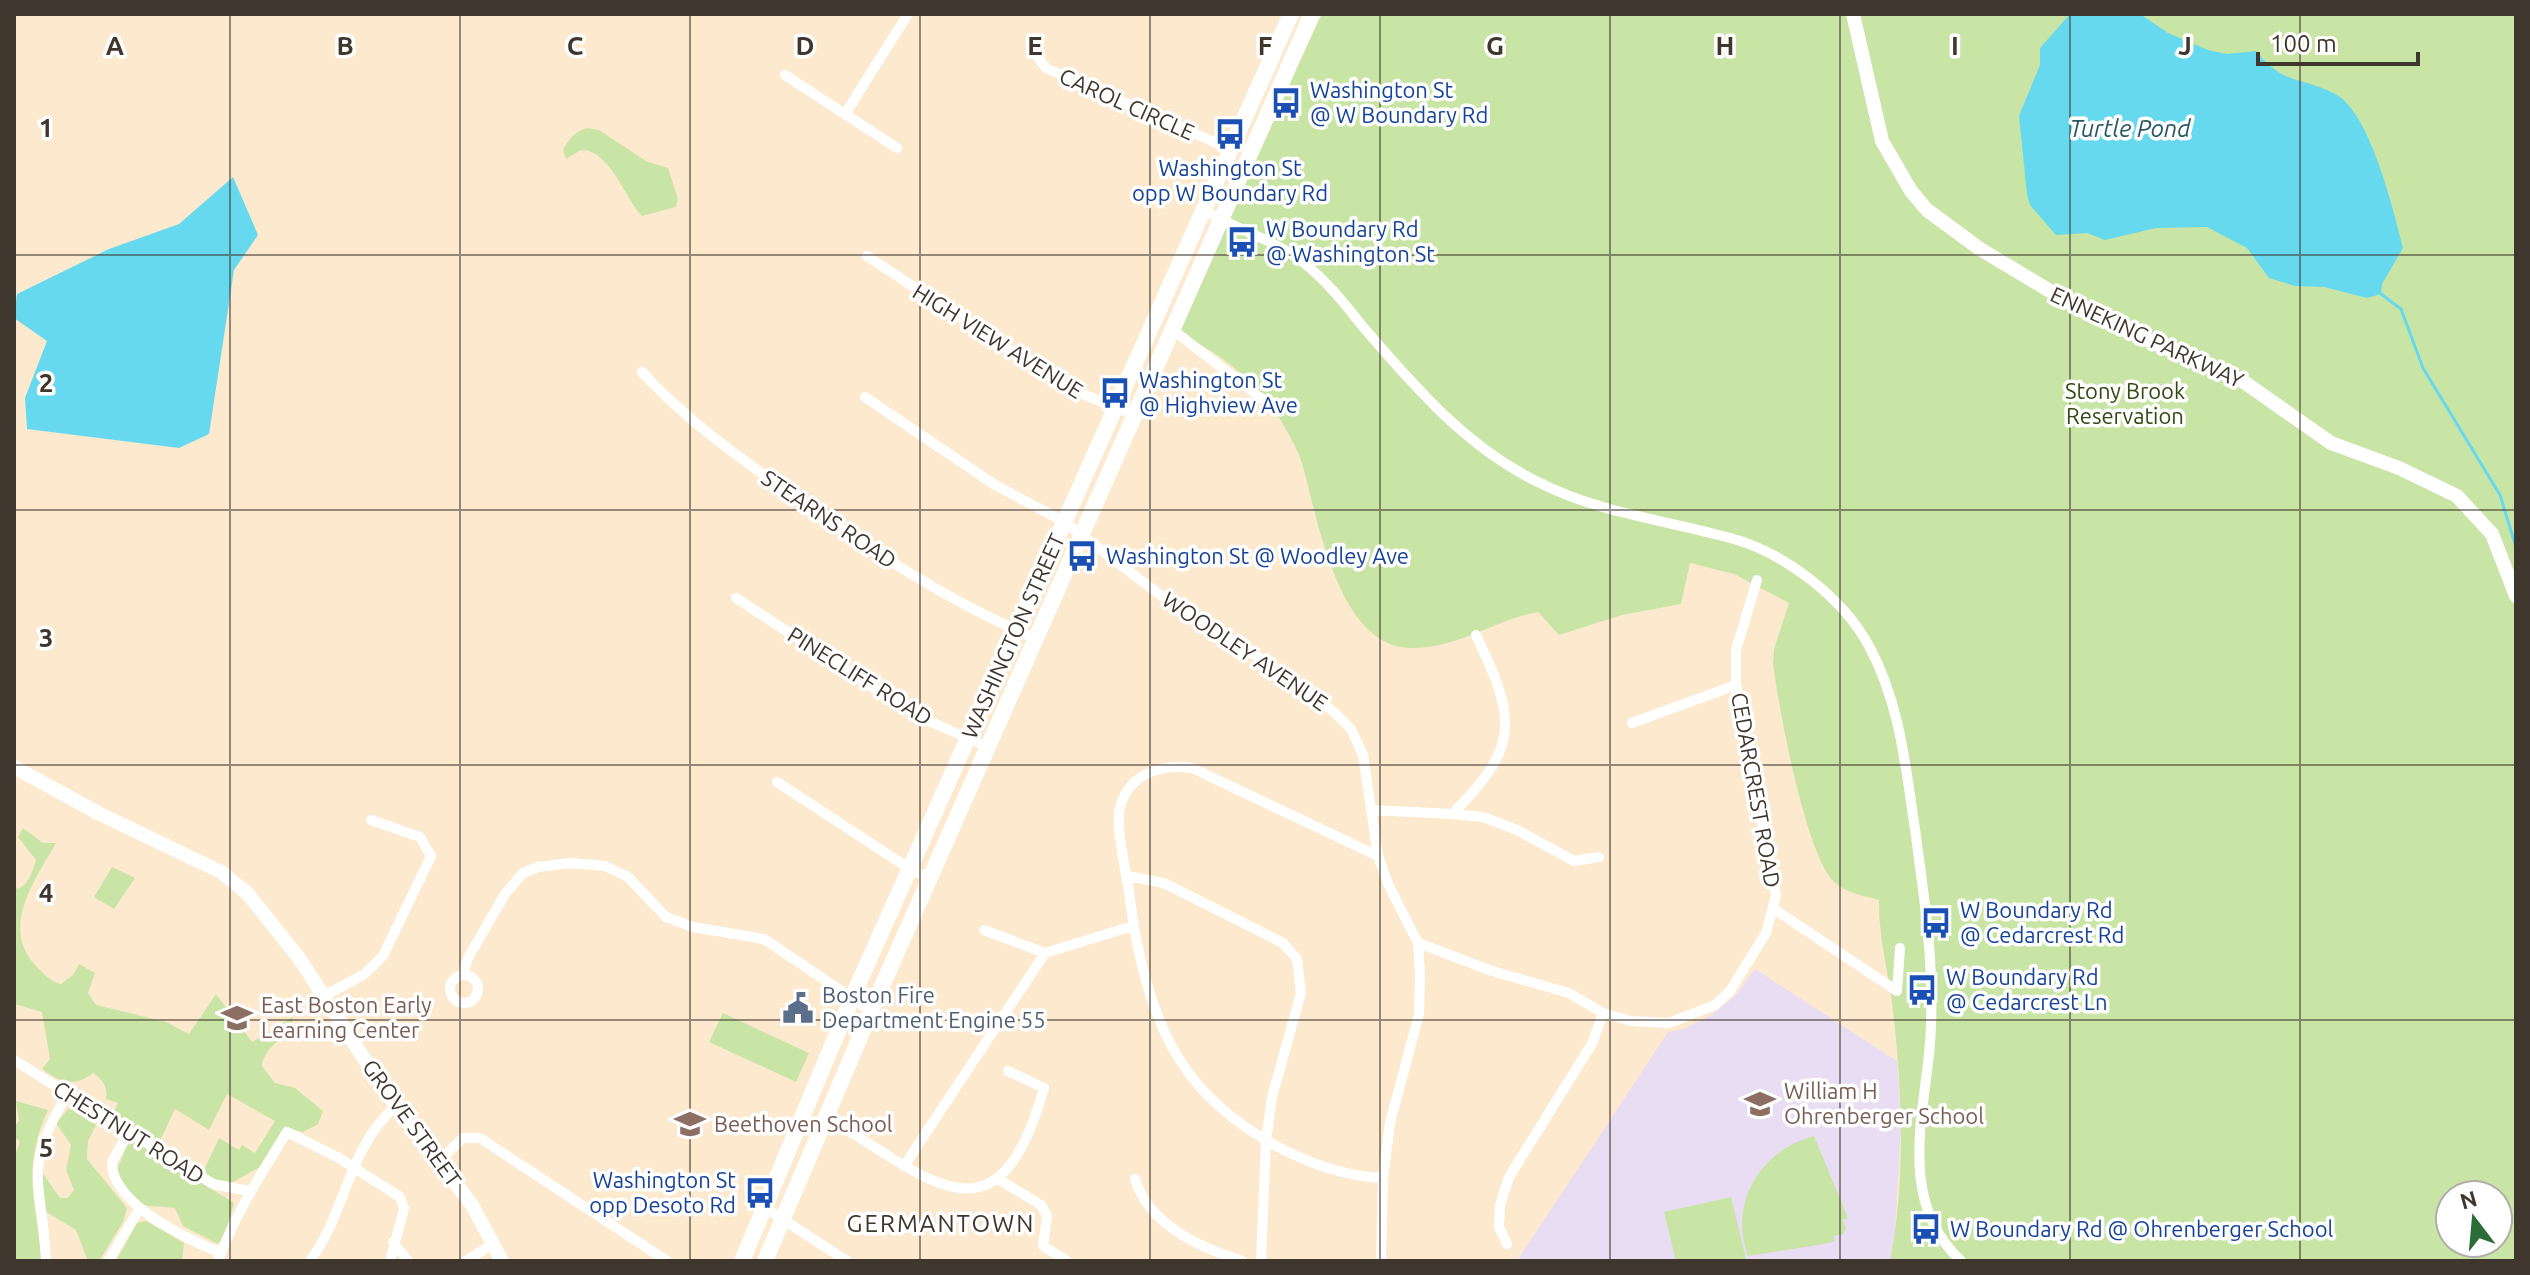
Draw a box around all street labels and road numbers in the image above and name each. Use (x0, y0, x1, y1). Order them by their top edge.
street label: CAROL CIRCLE (1056, 63, 1199, 144)
street label: HIGH VIEW AVENUE (909, 278, 1088, 403)
street label: ENNEKING PARKWAY (2047, 281, 2248, 392)
street label: STEARNS ROAD (757, 464, 901, 573)
street label: WASHINGTON STREET (956, 530, 1069, 742)
street label: WOODLEY AVENUE (1158, 586, 1333, 715)
street label: PINECLIFF ROAD (784, 621, 937, 730)
street label: CEDARCREST ROAD (1727, 690, 1786, 889)
street label: GROVE STREET (358, 1054, 467, 1191)
street label: CHESTNUT ROAD (49, 1075, 209, 1188)

